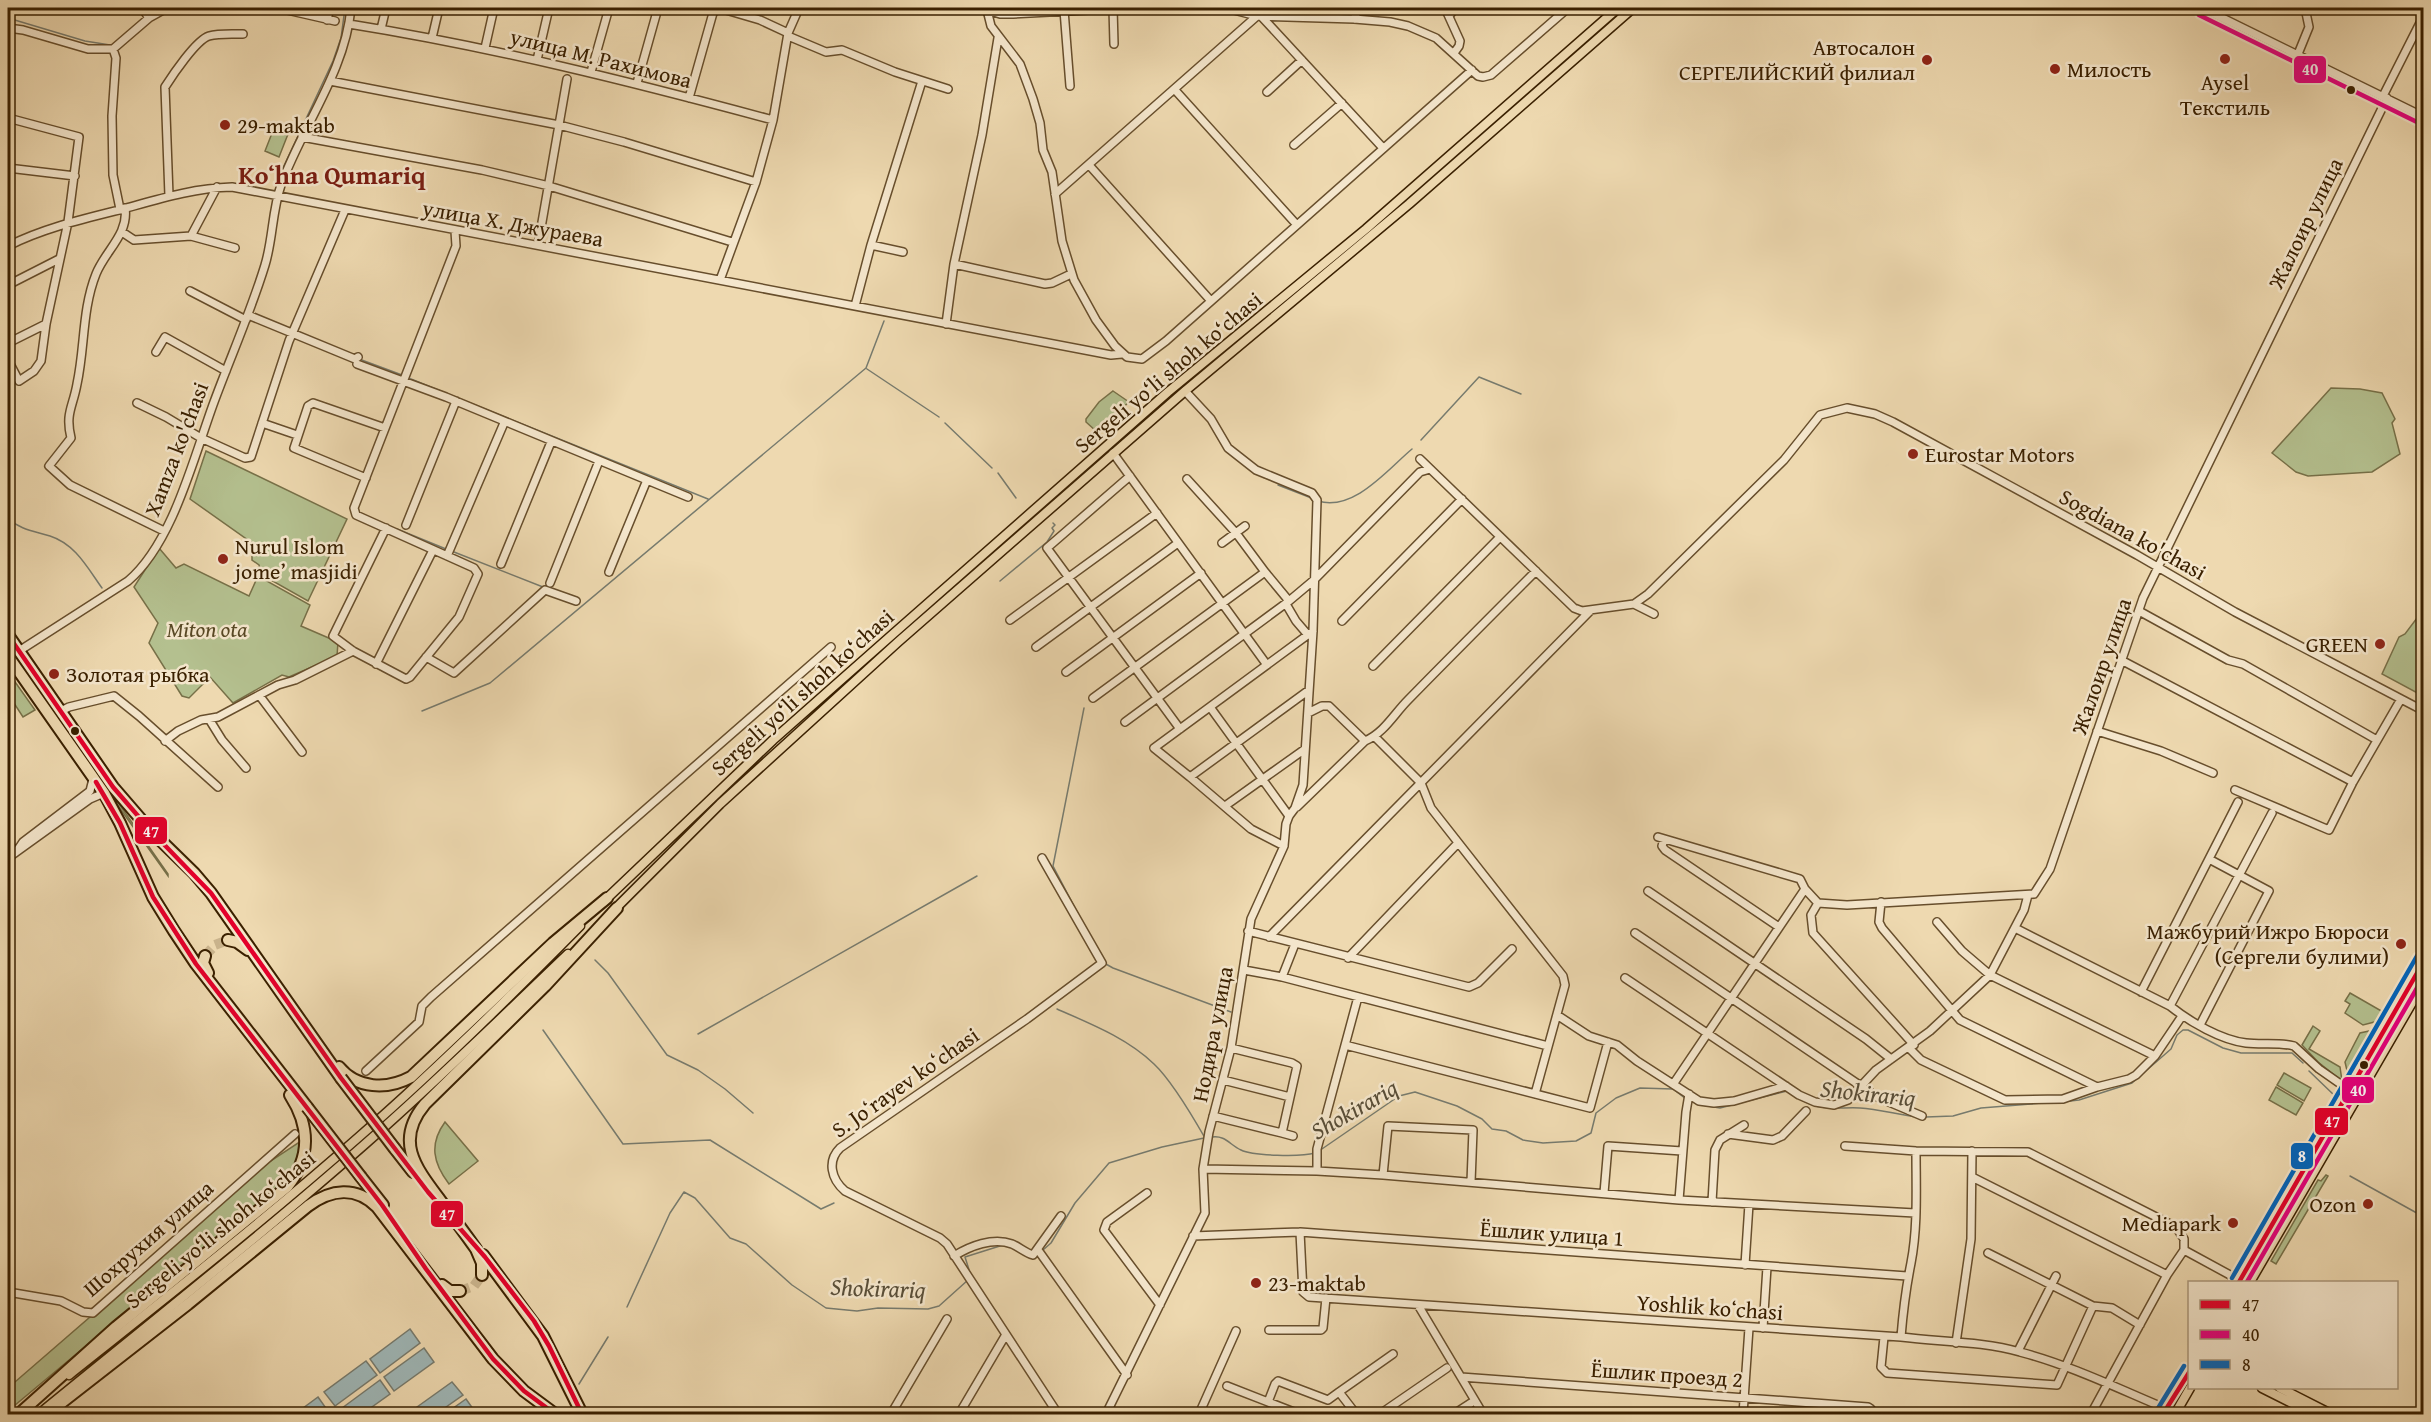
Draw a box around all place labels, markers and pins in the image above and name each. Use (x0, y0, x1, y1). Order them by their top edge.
place label: Автосалон СЕРГЕЛИЙСКИЙ филиал (1679, 31, 1915, 88)
marker: Aysel Текстиль (2218, 52, 2232, 66)
marker: Автосалон СЕРГЕЛИЙСКИЙ филиал (1920, 53, 1934, 67)
place label: Милость (2067, 53, 2151, 85)
marker: Милость (2048, 62, 2062, 76)
place label: Aysel Текстиль (2180, 66, 2270, 123)
unlabelled marker (2345, 84, 2357, 96)
place label: 29-maktab (237, 109, 335, 141)
marker: 29-maktab (218, 118, 232, 132)
place label: Eurostar Motors (1925, 438, 2075, 470)
marker: Eurostar Motors (1906, 447, 1920, 461)
place label: Nurul Islom jome’ masjidi (232, 530, 358, 587)
marker: Nurul Islom jome’ masjidi (216, 552, 230, 566)
place label: GREEN (2306, 628, 2368, 660)
marker: GREEN (2373, 637, 2387, 651)
place label: Золотая рыбка (66, 658, 210, 690)
marker: Золотая рыбка (47, 667, 61, 681)
unlabelled marker (69, 725, 81, 737)
place label: Мажбурий Ижро Бюроси (Сергели булими) (2147, 915, 2389, 972)
marker: Мажбурий Ижро Бюроси (Сергели булими) (2394, 937, 2408, 951)
unlabelled marker (2358, 1059, 2370, 1071)
place label: Ozon (2309, 1188, 2357, 1220)
marker: Ozon (2361, 1197, 2375, 1211)
place label: Mediapark (2122, 1207, 2222, 1239)
marker: Mediapark (2226, 1216, 2240, 1230)
place label: 23-maktab (1268, 1267, 1366, 1299)
marker: 23-maktab (1249, 1276, 1263, 1290)

